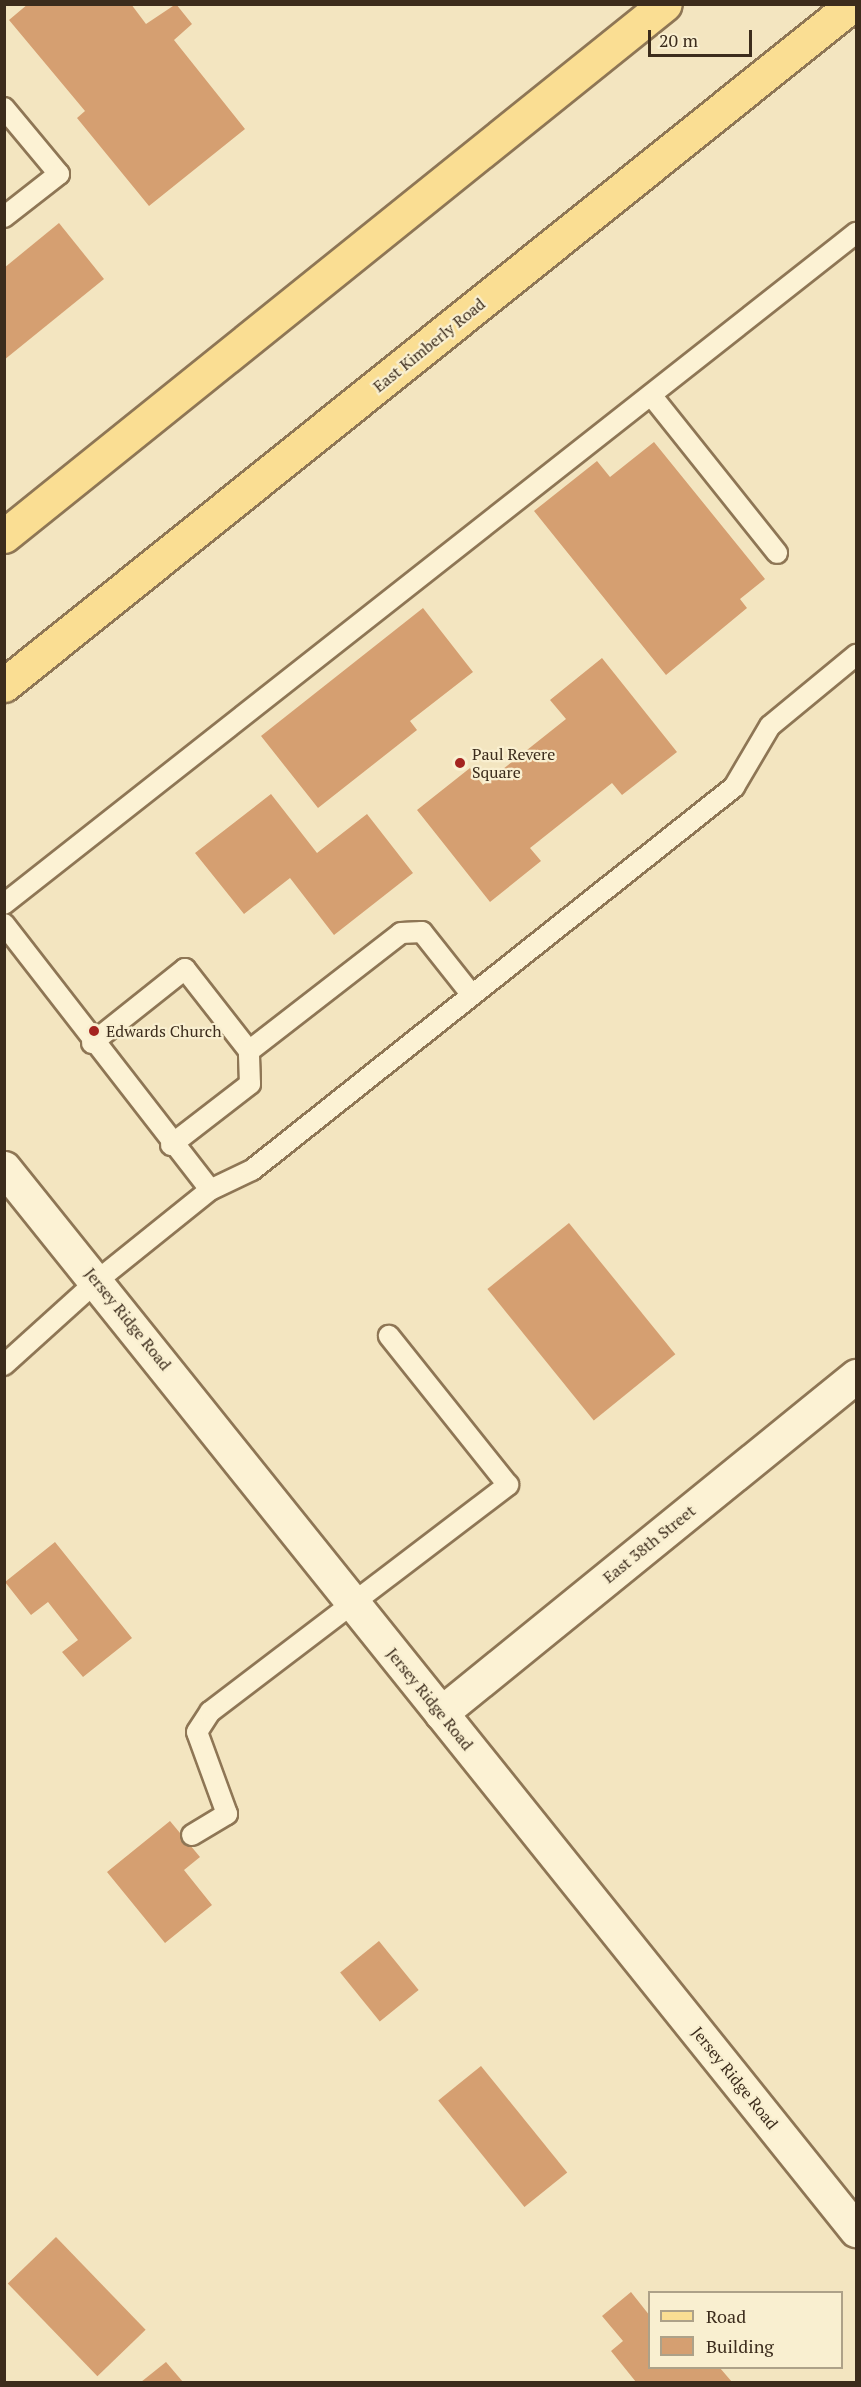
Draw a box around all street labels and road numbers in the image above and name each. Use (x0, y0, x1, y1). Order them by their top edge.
street label: East Kimberly Road (369, 294, 489, 396)
street label: Jersey Ridge Road (81, 1264, 175, 1374)
street label: East 38th Street (599, 1501, 699, 1587)
street label: Jersey Ridge Road (383, 1644, 477, 1754)
street label: Jersey Ridge Road (688, 2023, 782, 2133)

